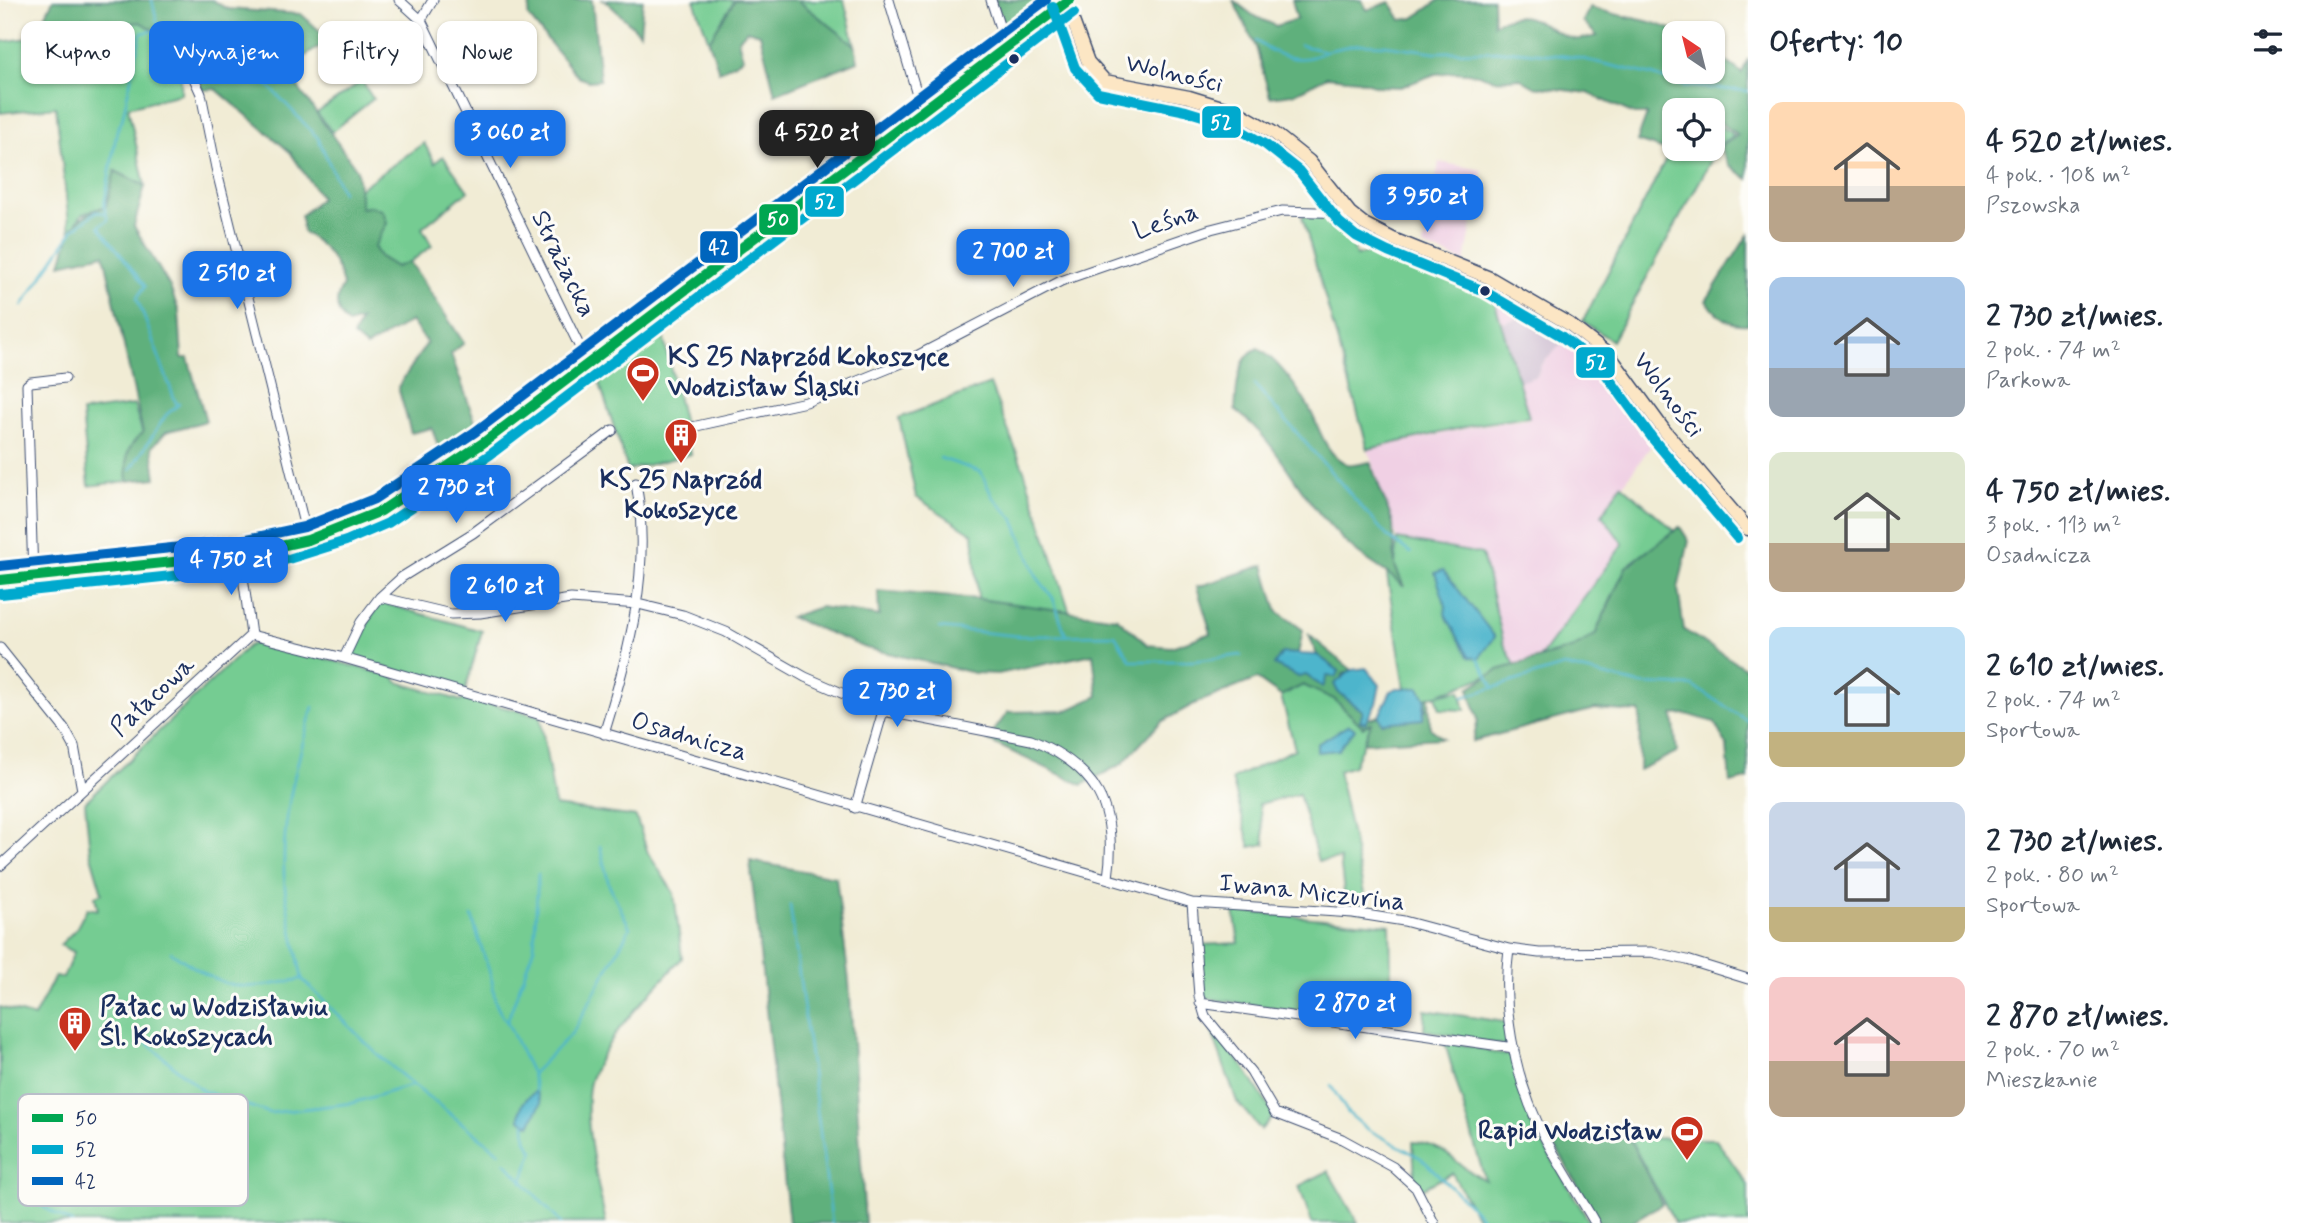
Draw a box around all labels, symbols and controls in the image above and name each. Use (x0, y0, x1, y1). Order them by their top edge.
chip: Kupno (21, 21, 135, 84)
chip: Wynajem (149, 21, 304, 84)
chip: Filtry (318, 21, 423, 84)
chip: Nowe (437, 21, 537, 84)
north arrow (1662, 21, 1726, 84)
map controls (1662, 21, 1725, 161)
text: Oferty: 10 (1769, 23, 1903, 62)
icon: filters (2249, 23, 2287, 61)
street label: Wolności (1122, 46, 1226, 102)
unlabelled marker (1007, 52, 1021, 66)
button: locate (1662, 98, 1725, 161)
line badge: 52 (1201, 105, 1242, 139)
pin: 3 060 zł (438, 110, 582, 170)
pin: 4 520 zł (745, 110, 889, 170)
text: 52 (1210, 111, 1232, 136)
text: 3 060 zł (471, 118, 549, 148)
text: 4 520 zł (775, 118, 859, 148)
text: 4 520 zł/mies. (1986, 122, 2172, 161)
icon: home (1825, 130, 1909, 214)
text: 4 pok. · 108 m² (1986, 161, 2131, 191)
pin: 3 950 zł (1355, 174, 1499, 234)
text: 3 950 zł (1386, 182, 1468, 212)
line badge: 52 (804, 185, 845, 218)
text: 52 (814, 190, 836, 215)
text: Pszowska (1986, 191, 2080, 221)
street label: Leśna (1129, 195, 1203, 249)
line badge: 50 (758, 203, 799, 236)
street label: Strażacka (523, 205, 603, 323)
text: 50 (767, 208, 789, 233)
line badge: 42 (699, 230, 739, 264)
pin: 2 700 zł (941, 230, 1085, 289)
text: 42 (708, 236, 730, 261)
text: 2 700 zł (972, 237, 1054, 267)
pin: 2 510 zł (165, 252, 309, 311)
text: 2 510 zł (199, 259, 275, 289)
unlabelled marker (1478, 284, 1492, 298)
text: 2 730 zł/mies. (1986, 297, 2163, 336)
icon: home (1825, 305, 1909, 389)
text: 2 pok. · 74 m² (1986, 336, 2121, 366)
place label: KS 25 Naprzód Kokoszyce Wodzisław Śląski (667, 341, 950, 405)
street label: Wolności (1625, 345, 1711, 445)
line badge: 52 (1575, 346, 1616, 379)
text: 52 (1585, 351, 1607, 376)
sports icon: KS 25 Naprzód Kokoszyce Wodzisław Śląski (624, 354, 662, 403)
text: Parkowa (1986, 366, 2070, 396)
building icon: KS 25 Naprzód Kokoszyce (662, 416, 700, 465)
place label: KS 25 Naprzód Kokoszyce (600, 464, 762, 528)
pin: 2 730 zł (384, 466, 528, 525)
text: 4 750 zł/mies. (1986, 472, 2170, 511)
text: 2 730 zł (418, 473, 494, 503)
icon: home (1825, 480, 1909, 564)
text: 3 pok. · 113 m² (1986, 511, 2121, 541)
pin: 4 750 zł (159, 538, 303, 597)
text: Osadnicza (1986, 541, 2091, 571)
text: 4 750 zł (190, 545, 272, 575)
pin: 2 610 zł (433, 564, 577, 624)
text: 2 610 zł (466, 572, 544, 602)
text: 2 610 zł/mies. (1986, 647, 2164, 686)
street label: Pałacowa (103, 649, 203, 745)
icon: home (1825, 655, 1909, 739)
pin: 2 730 zł (825, 670, 969, 729)
text: 2 730 zł (859, 677, 935, 707)
text: 2 pok. · 74 m² (1986, 686, 2121, 716)
street label: Osadnicza (627, 704, 751, 770)
text: Sportowa (1986, 716, 2080, 746)
text: 2 730 zł/mies. (1986, 822, 2163, 861)
icon: home (1825, 830, 1909, 914)
text: 2 pok. · 80 m² (1986, 861, 2119, 891)
street label: Iwana Miczurina (1217, 866, 1407, 920)
text: Sportowa (1986, 891, 2080, 921)
pin: 2 870 zł (1283, 982, 1427, 1041)
text: 2 870 zł (1314, 989, 1396, 1019)
place label: Pałac w Wodzisławiu Śl. Kokoszycach (100, 991, 328, 1055)
text: 2 870 zł/mies. (1986, 997, 2169, 1036)
building icon: Pałac w Wodzisławiu Śl. Kokoszycach (56, 1004, 94, 1053)
icon: home (1825, 1005, 1909, 1089)
text: 2 pok. · 70 m² (1986, 1036, 2120, 1066)
text: Mieszkanie (1986, 1066, 2098, 1096)
legend (18, 1094, 248, 1206)
text: 50 (75, 1107, 97, 1132)
sports icon: Rapid Wodzisław (1668, 1113, 1706, 1162)
place label: Rapid Wodzisław (1478, 1115, 1662, 1149)
text: 52 (75, 1138, 96, 1163)
text: 42 (75, 1170, 96, 1195)

